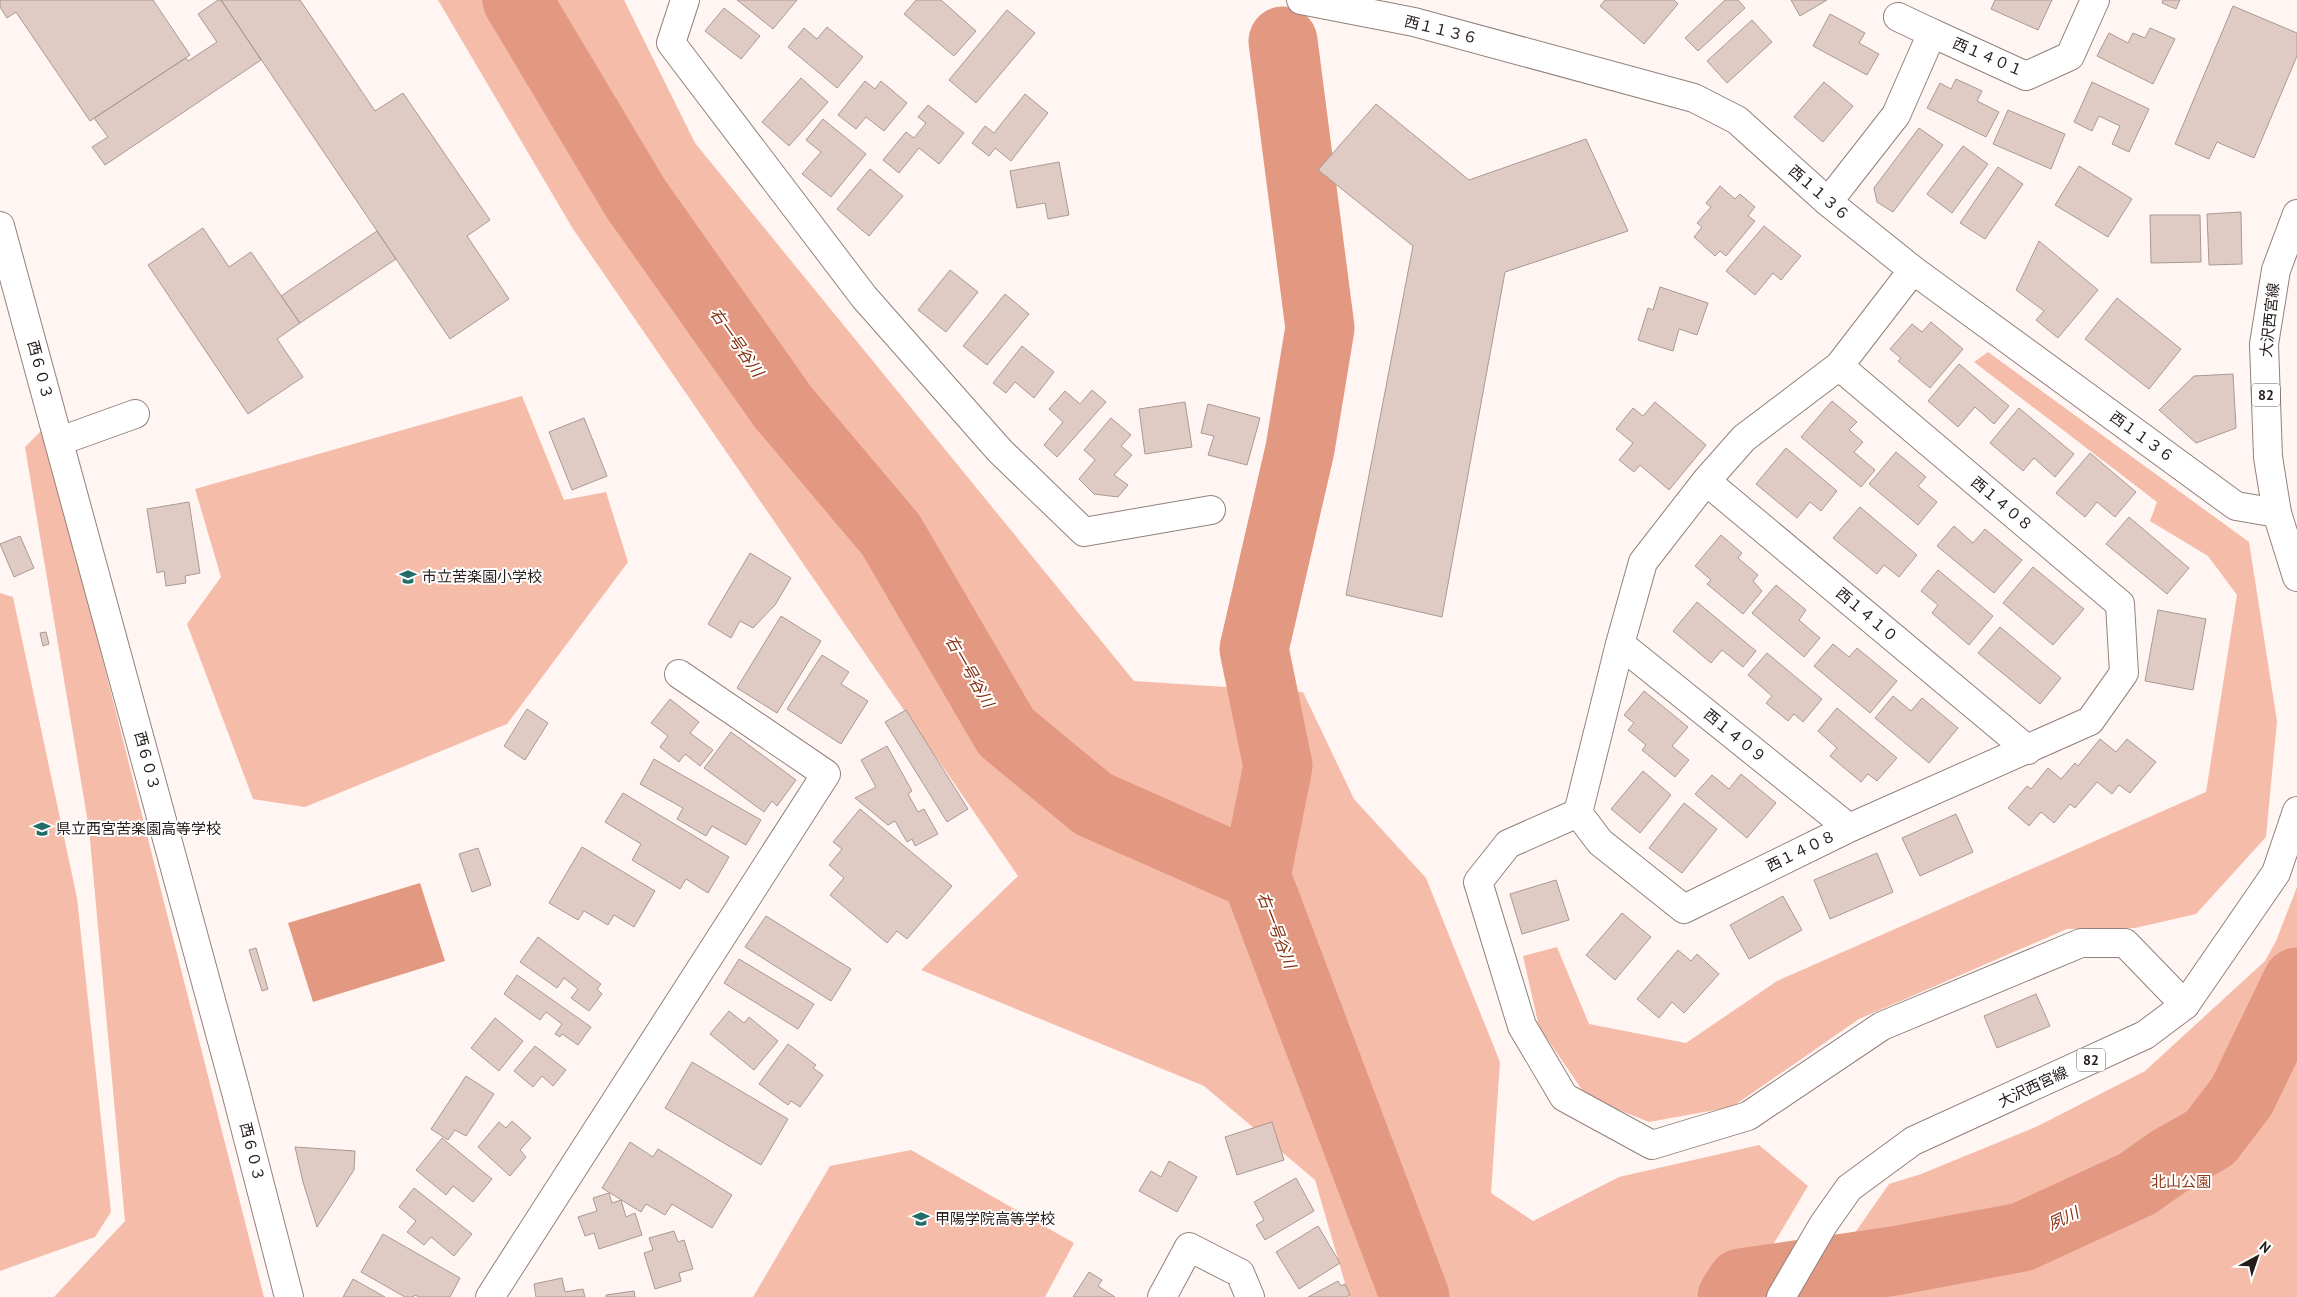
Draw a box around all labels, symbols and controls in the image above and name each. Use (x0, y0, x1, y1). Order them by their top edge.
street label: 西１１３６ (1402, 11, 1480, 48)
street label: 西１４０１ (1950, 33, 2026, 80)
street label: 西１１３６ (1785, 161, 1854, 224)
street label: 大沢西宮線 (2256, 282, 2283, 358)
water label: 右一号谷川 (706, 303, 769, 382)
street label: 西６０３ (24, 338, 57, 401)
road number: 82 (2252, 384, 2280, 406)
street label: 西１１３６ (2106, 407, 2178, 466)
street label: 西１４０８ (1967, 472, 2037, 535)
school or university icon: 市立苦楽園小学校 (398, 567, 418, 587)
place label: 市立苦楽園小学校 (422, 567, 542, 586)
street label: 西１４１０ (1832, 583, 1902, 646)
water label: 右一号谷川 (941, 631, 1000, 712)
street label: 西１４０９ (1700, 705, 1770, 767)
street label: 西６０３ (131, 729, 164, 792)
school or university icon: 県立西宮苦楽園高等学校 (32, 819, 52, 839)
place label: 県立西宮苦楽園高等学校 (56, 819, 221, 838)
street label: 西１４０８ (1763, 826, 1839, 876)
water label: 右一号谷川 (1253, 889, 1301, 973)
road number: 82 (2077, 1048, 2105, 1072)
street label: 大沢西宮線 (1995, 1062, 2071, 1111)
street label: 西６０３ (236, 1120, 269, 1183)
park label: 北山公園 (2151, 1172, 2211, 1191)
water label: 夙川 (2044, 1201, 2084, 1234)
school or university icon: 甲陽学院高等学校 (911, 1209, 931, 1229)
place label: 甲陽学院高等学校 (935, 1209, 1055, 1228)
north arrow (2232, 1232, 2282, 1282)
text: N (2256, 1237, 2275, 1257)

